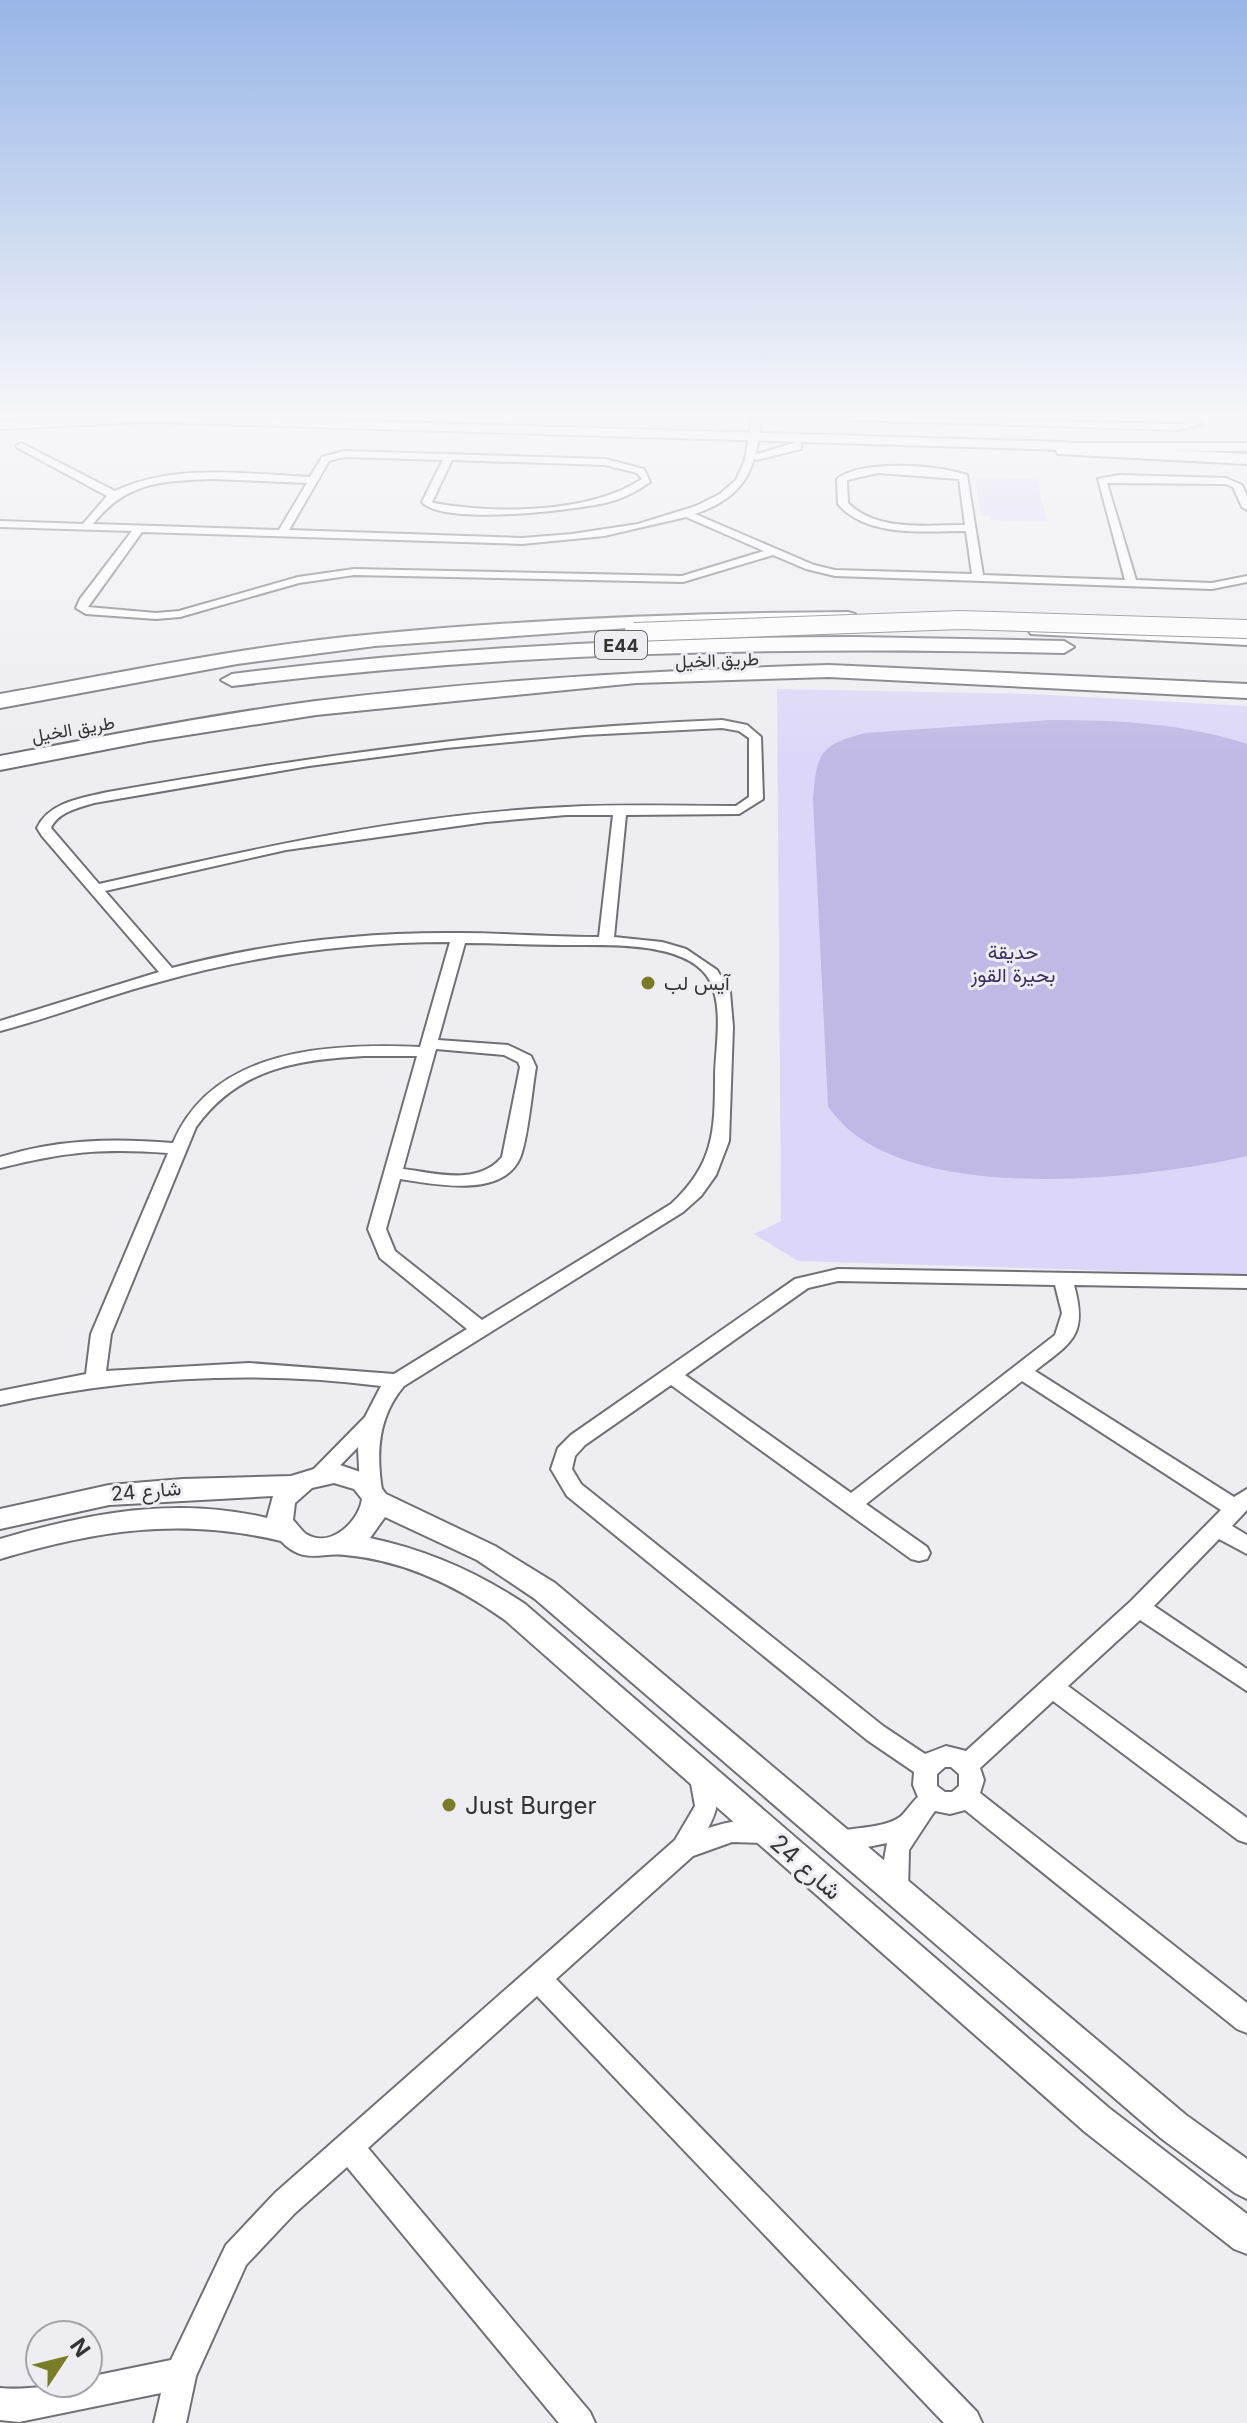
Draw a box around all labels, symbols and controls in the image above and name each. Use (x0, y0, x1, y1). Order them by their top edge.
road number: E44 (595, 631, 647, 659)
street label: طريق الخيل (675, 648, 759, 673)
street label: طريق الخيل (30, 711, 116, 748)
park label: حديقة بحيرة القوز (970, 940, 1055, 988)
place label: آيس لب (664, 971, 731, 995)
marker: آيس لب (639, 974, 657, 992)
street label: شارع 24 (110, 1476, 182, 1508)
place label: Just Burger (465, 1791, 596, 1820)
marker: Just Burger (440, 1796, 458, 1814)
street label: شارع 24 (763, 1828, 848, 1907)
north arrow (24, 2319, 104, 2399)
text: N (65, 2333, 96, 2362)

